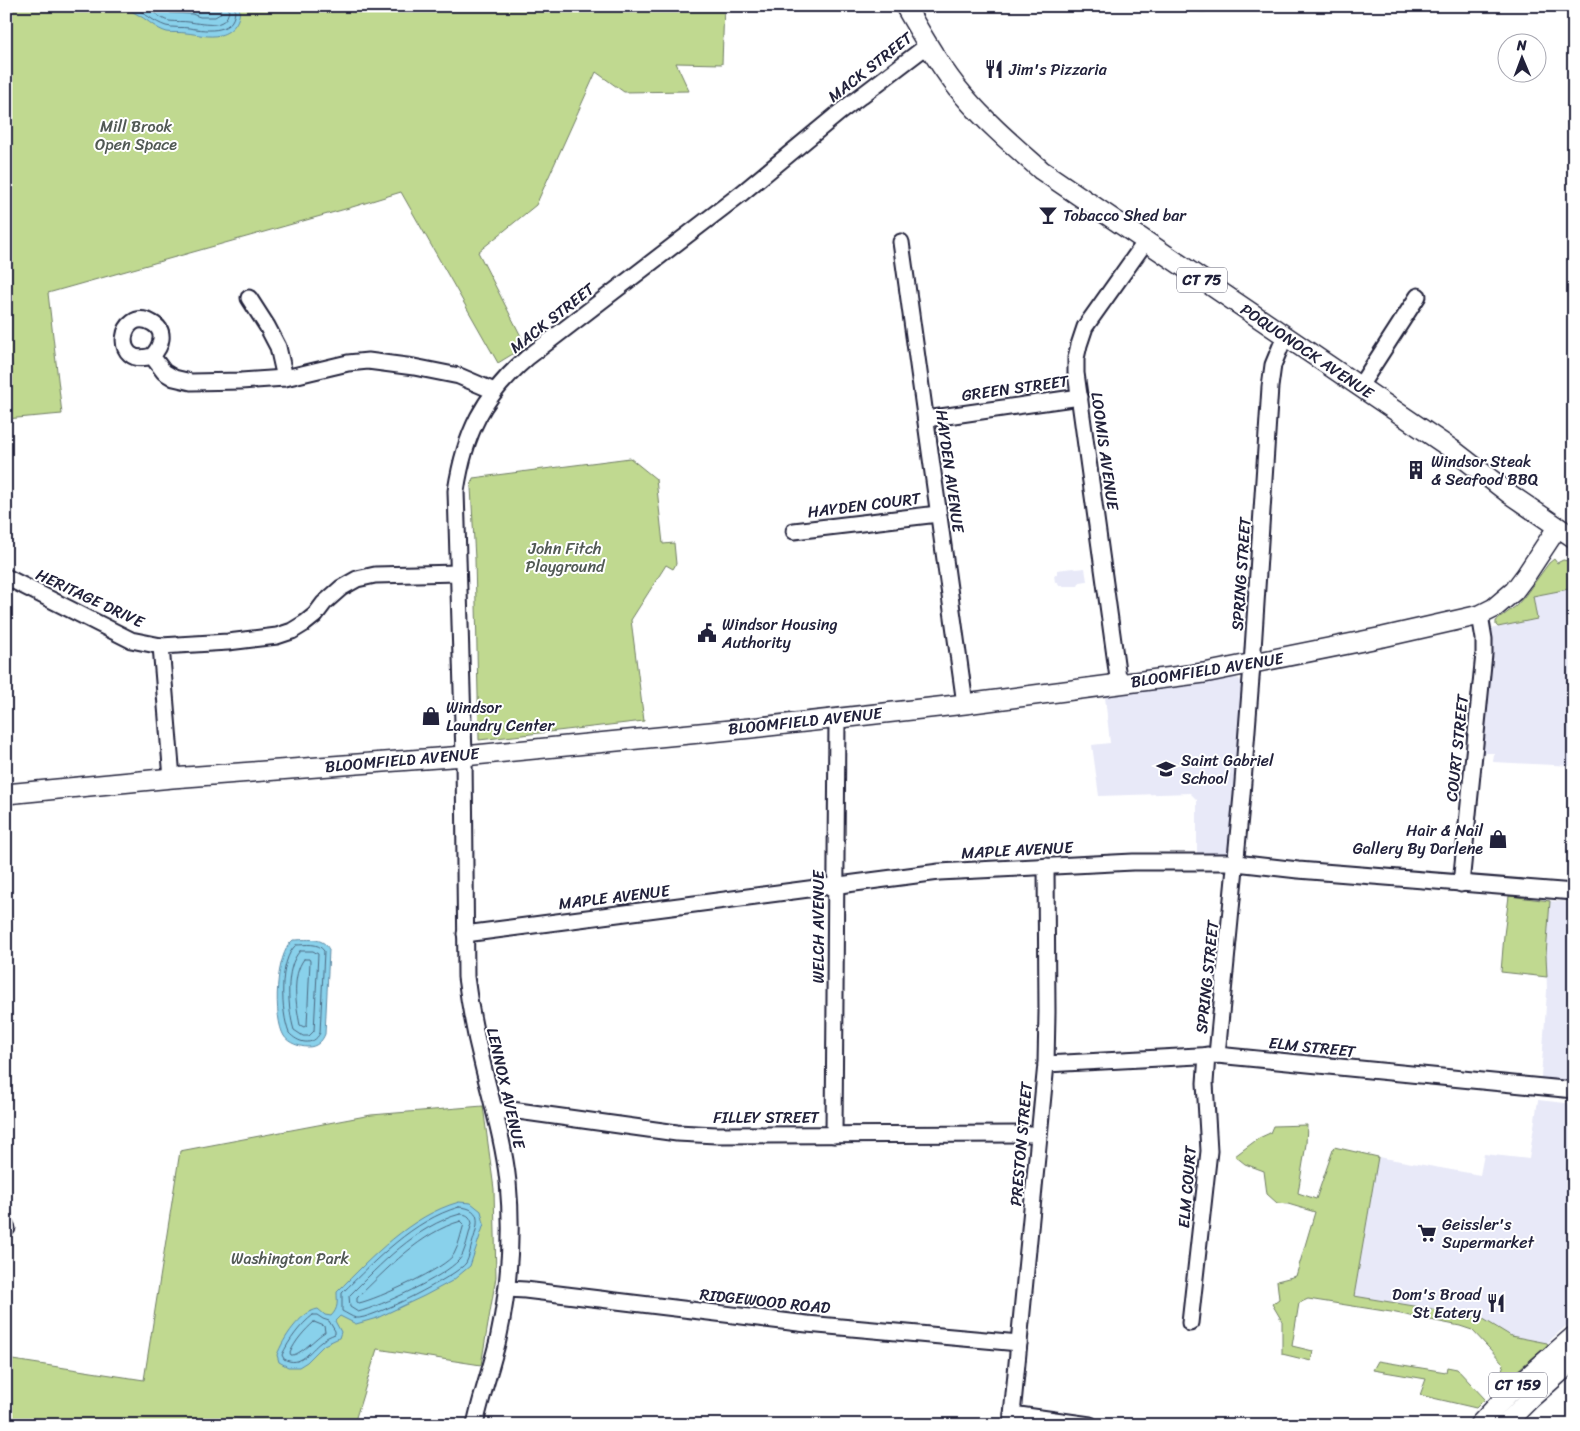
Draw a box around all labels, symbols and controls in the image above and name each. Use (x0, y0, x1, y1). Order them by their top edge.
street label: MACK STREET (821, 23, 920, 110)
north arrow (1498, 32, 1548, 82)
text: N (1516, 33, 1527, 58)
place label: Jim's Pizzaria (1008, 55, 1108, 84)
restaurant icon: Jim's Pizzaria (983, 58, 1005, 80)
park label: Mill Brook Open Space (95, 112, 177, 159)
place label: Tobacco Shed bar (1063, 201, 1187, 230)
bar icon: Tobacco Shed bar (1037, 204, 1059, 226)
road number: CT 75 (1177, 268, 1227, 292)
street label: MACK STREET (503, 274, 602, 361)
street label: POQUONOCK AVENUE (1234, 295, 1381, 407)
street label: GREEN STREET (960, 366, 1071, 410)
street label: LOOMIS AVENUE (1082, 390, 1128, 513)
street label: HAYDEN AVENUE (927, 408, 973, 535)
place label: Windsor Steak & Seafood BBQ (1431, 447, 1539, 494)
building icon: Windsor Steak & Seafood BBQ (1405, 459, 1427, 481)
street label: HAYDEN COURT (806, 484, 923, 526)
street label: SPRING STREET (1223, 515, 1259, 632)
park label: John Fitch Playground (525, 534, 606, 581)
street label: HERITAGE DRIVE (31, 560, 150, 636)
place label: Windsor Housing Authority (721, 610, 838, 657)
public building icon: Windsor Housing Authority (696, 622, 718, 644)
street label: BLOOMFIELD AVENUE (1129, 643, 1287, 696)
street label: COURT STREET (1437, 692, 1477, 803)
place label: Windsor Laundry Center (446, 693, 556, 740)
street label: BLOOMFIELD AVENUE (727, 698, 884, 743)
shop icon: Windsor Laundry Center (420, 705, 442, 727)
street label: BLOOMFIELD AVENUE (324, 739, 481, 781)
place label: Saint Gabriel School (1181, 746, 1274, 793)
school or university icon: Saint Gabriel School (1155, 758, 1177, 780)
place label: Hair & Nail Gallery By Darlene (1353, 816, 1483, 863)
shop icon: Hair & Nail Gallery By Darlene (1487, 828, 1509, 850)
street label: MAPLE AVENUE (960, 833, 1075, 867)
street label: WELCH AVENUE (804, 869, 833, 984)
street label: MAPLE AVENUE (557, 876, 672, 918)
street label: SPRING STREET (1187, 918, 1227, 1035)
street label: LENNOX AVENUE (478, 1025, 534, 1152)
street label: ELM STREET (1267, 1028, 1358, 1066)
street label: PRESTON STREET (1001, 1080, 1041, 1207)
street label: FILLEY STREET (713, 1103, 820, 1132)
street label: ELM COURT (1169, 1143, 1205, 1229)
place label: Geissler's Supermarket (1442, 1210, 1534, 1257)
supermarket icon: Geissler's Supermarket (1416, 1222, 1438, 1244)
park label: Washington Park (231, 1244, 349, 1273)
street label: RIDGEWOOD ROAD (698, 1280, 832, 1322)
place label: Dom's Broad St Eatery (1392, 1280, 1483, 1327)
restaurant icon: Dom's Broad St Eatery (1485, 1292, 1507, 1314)
road number: CT 159 (1489, 1372, 1547, 1398)

